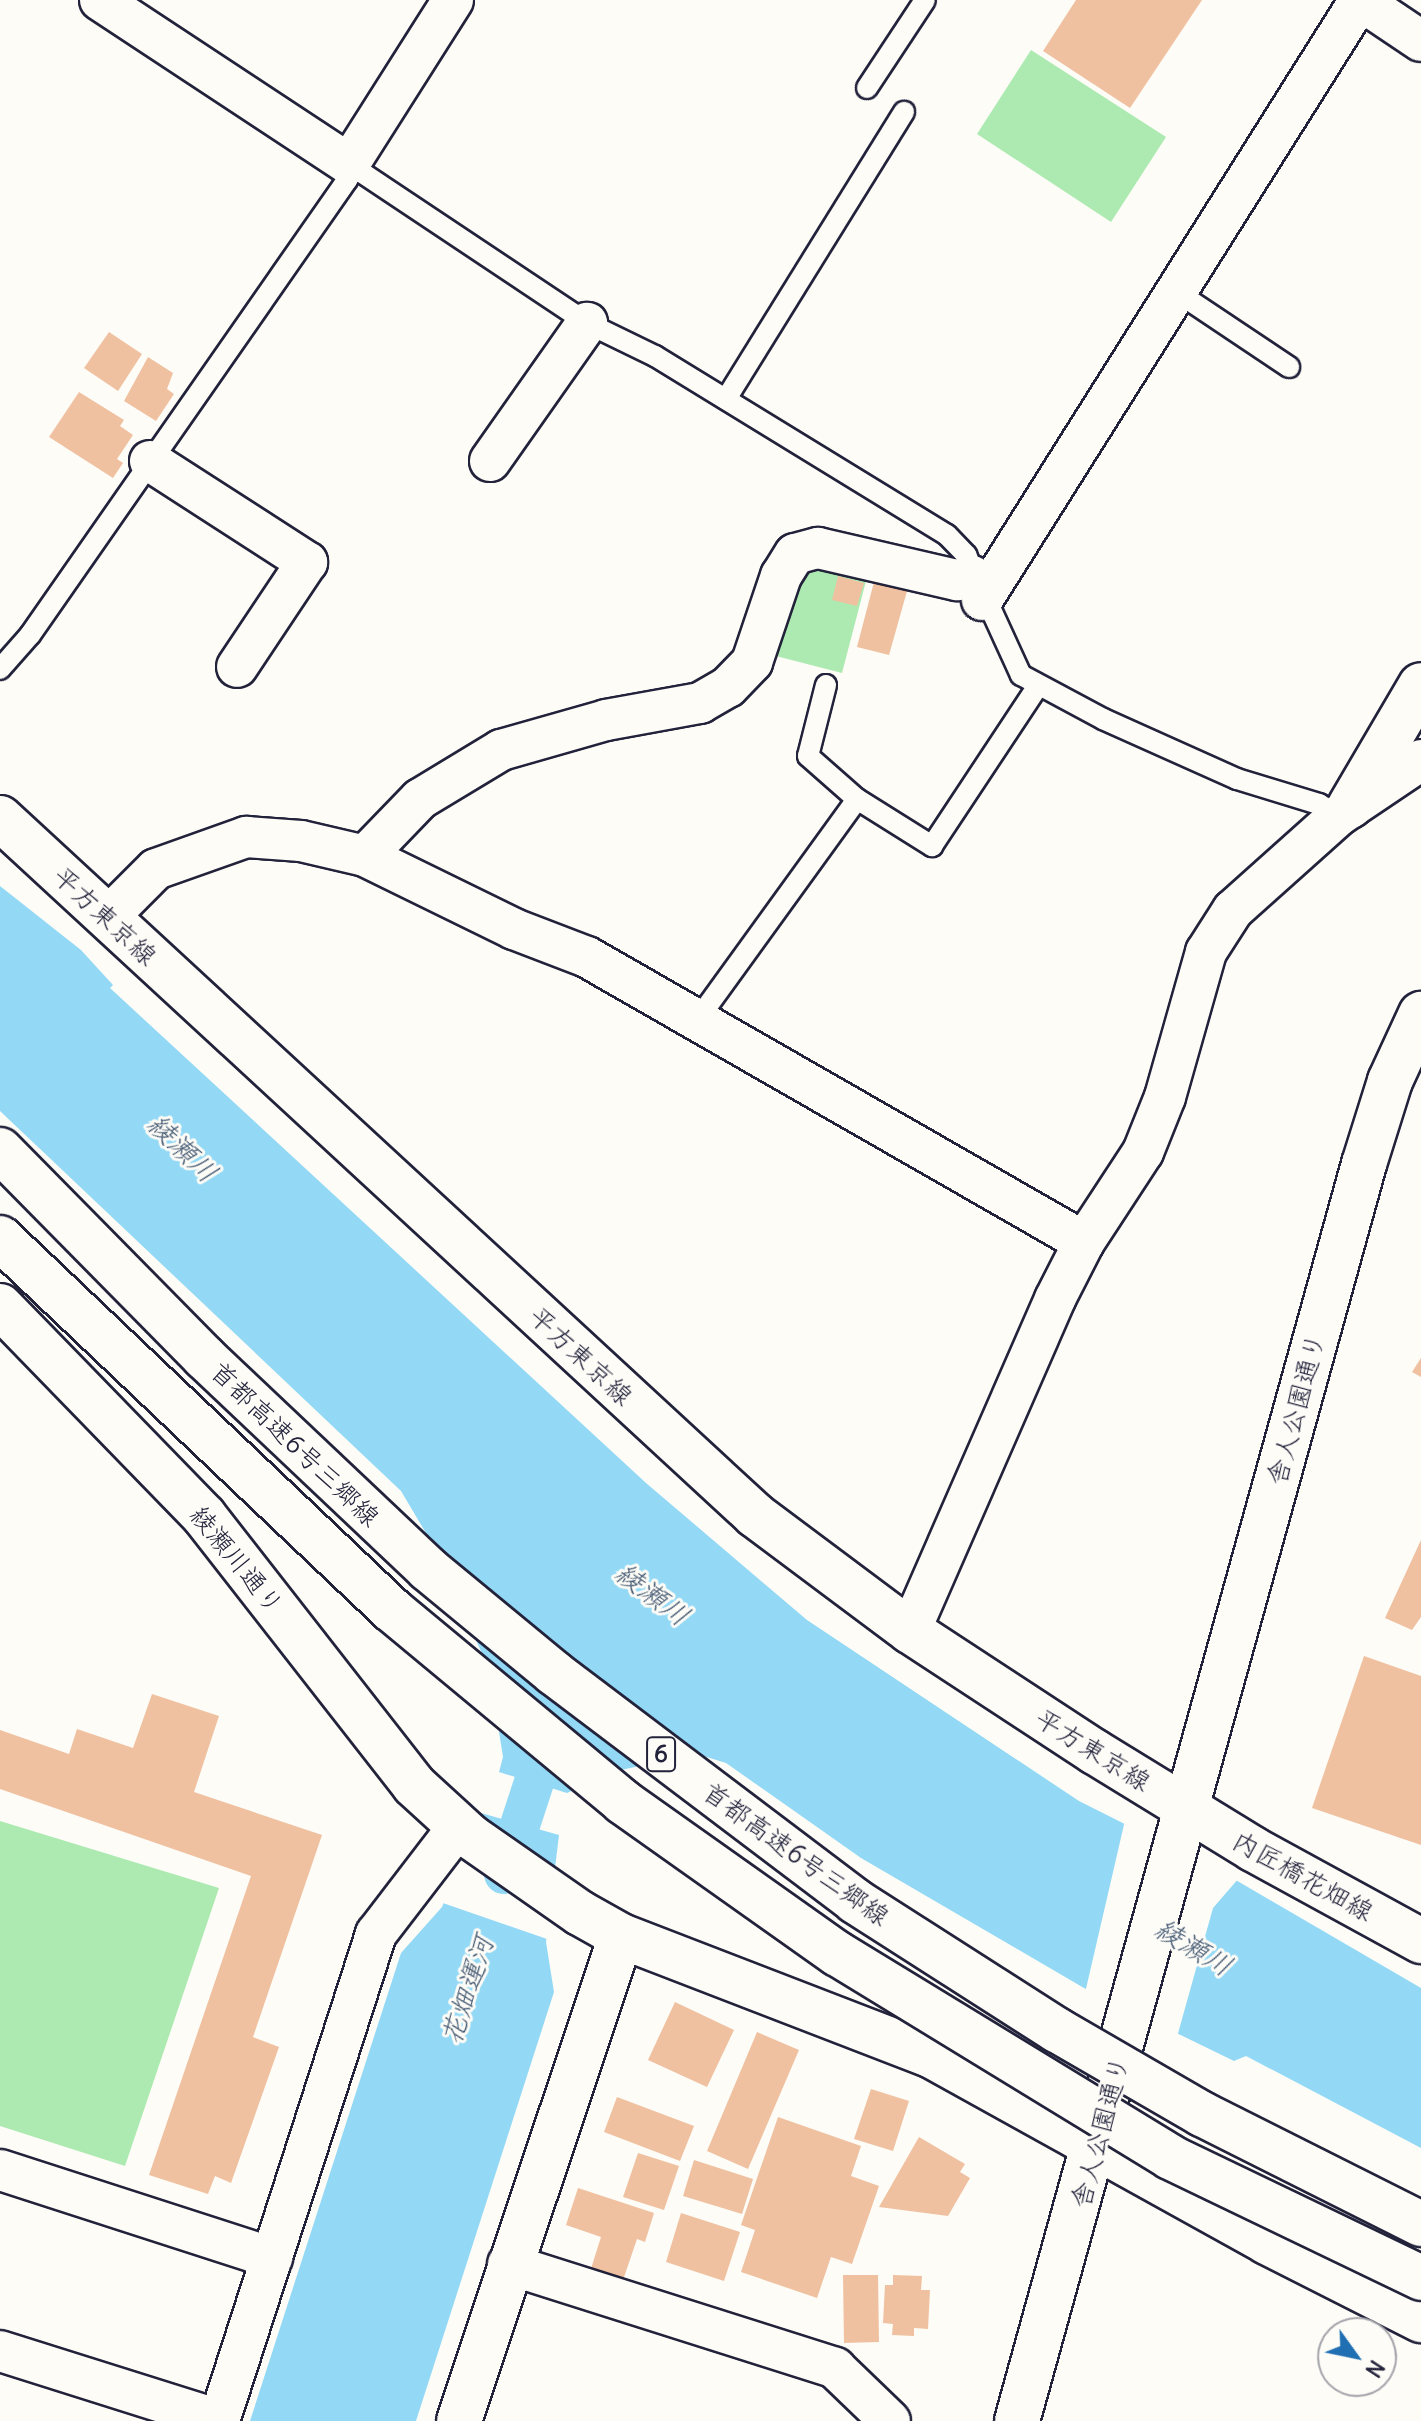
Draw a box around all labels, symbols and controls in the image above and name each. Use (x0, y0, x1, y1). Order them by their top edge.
street label: 平方東京線 (47, 860, 163, 972)
water label: 綾瀬川 (141, 1107, 225, 1189)
street label: 平方東京線 (523, 1300, 639, 1412)
street label: 舎人公園通り (1261, 1330, 1331, 1488)
street label: 首都高速6号三郷線 (204, 1355, 386, 1533)
street label: 綾瀬川通り (184, 1500, 290, 1620)
water label: 綾瀬川 (609, 1555, 697, 1633)
street label: 平方東京線 (1030, 1702, 1156, 1798)
road number: 6 (645, 1734, 677, 1774)
street label: 首都高速6号三郷線 (697, 1776, 895, 1932)
street label: 内匠橋花畑線 (1227, 1825, 1379, 1927)
water label: 綾瀬川 (1149, 1911, 1239, 1983)
water label: 花畑運河 (434, 1932, 500, 2048)
street label: 舎人公園通り (1065, 2053, 1135, 2211)
north arrow (1317, 2317, 1397, 2397)
text: N (1360, 2355, 1391, 2383)

